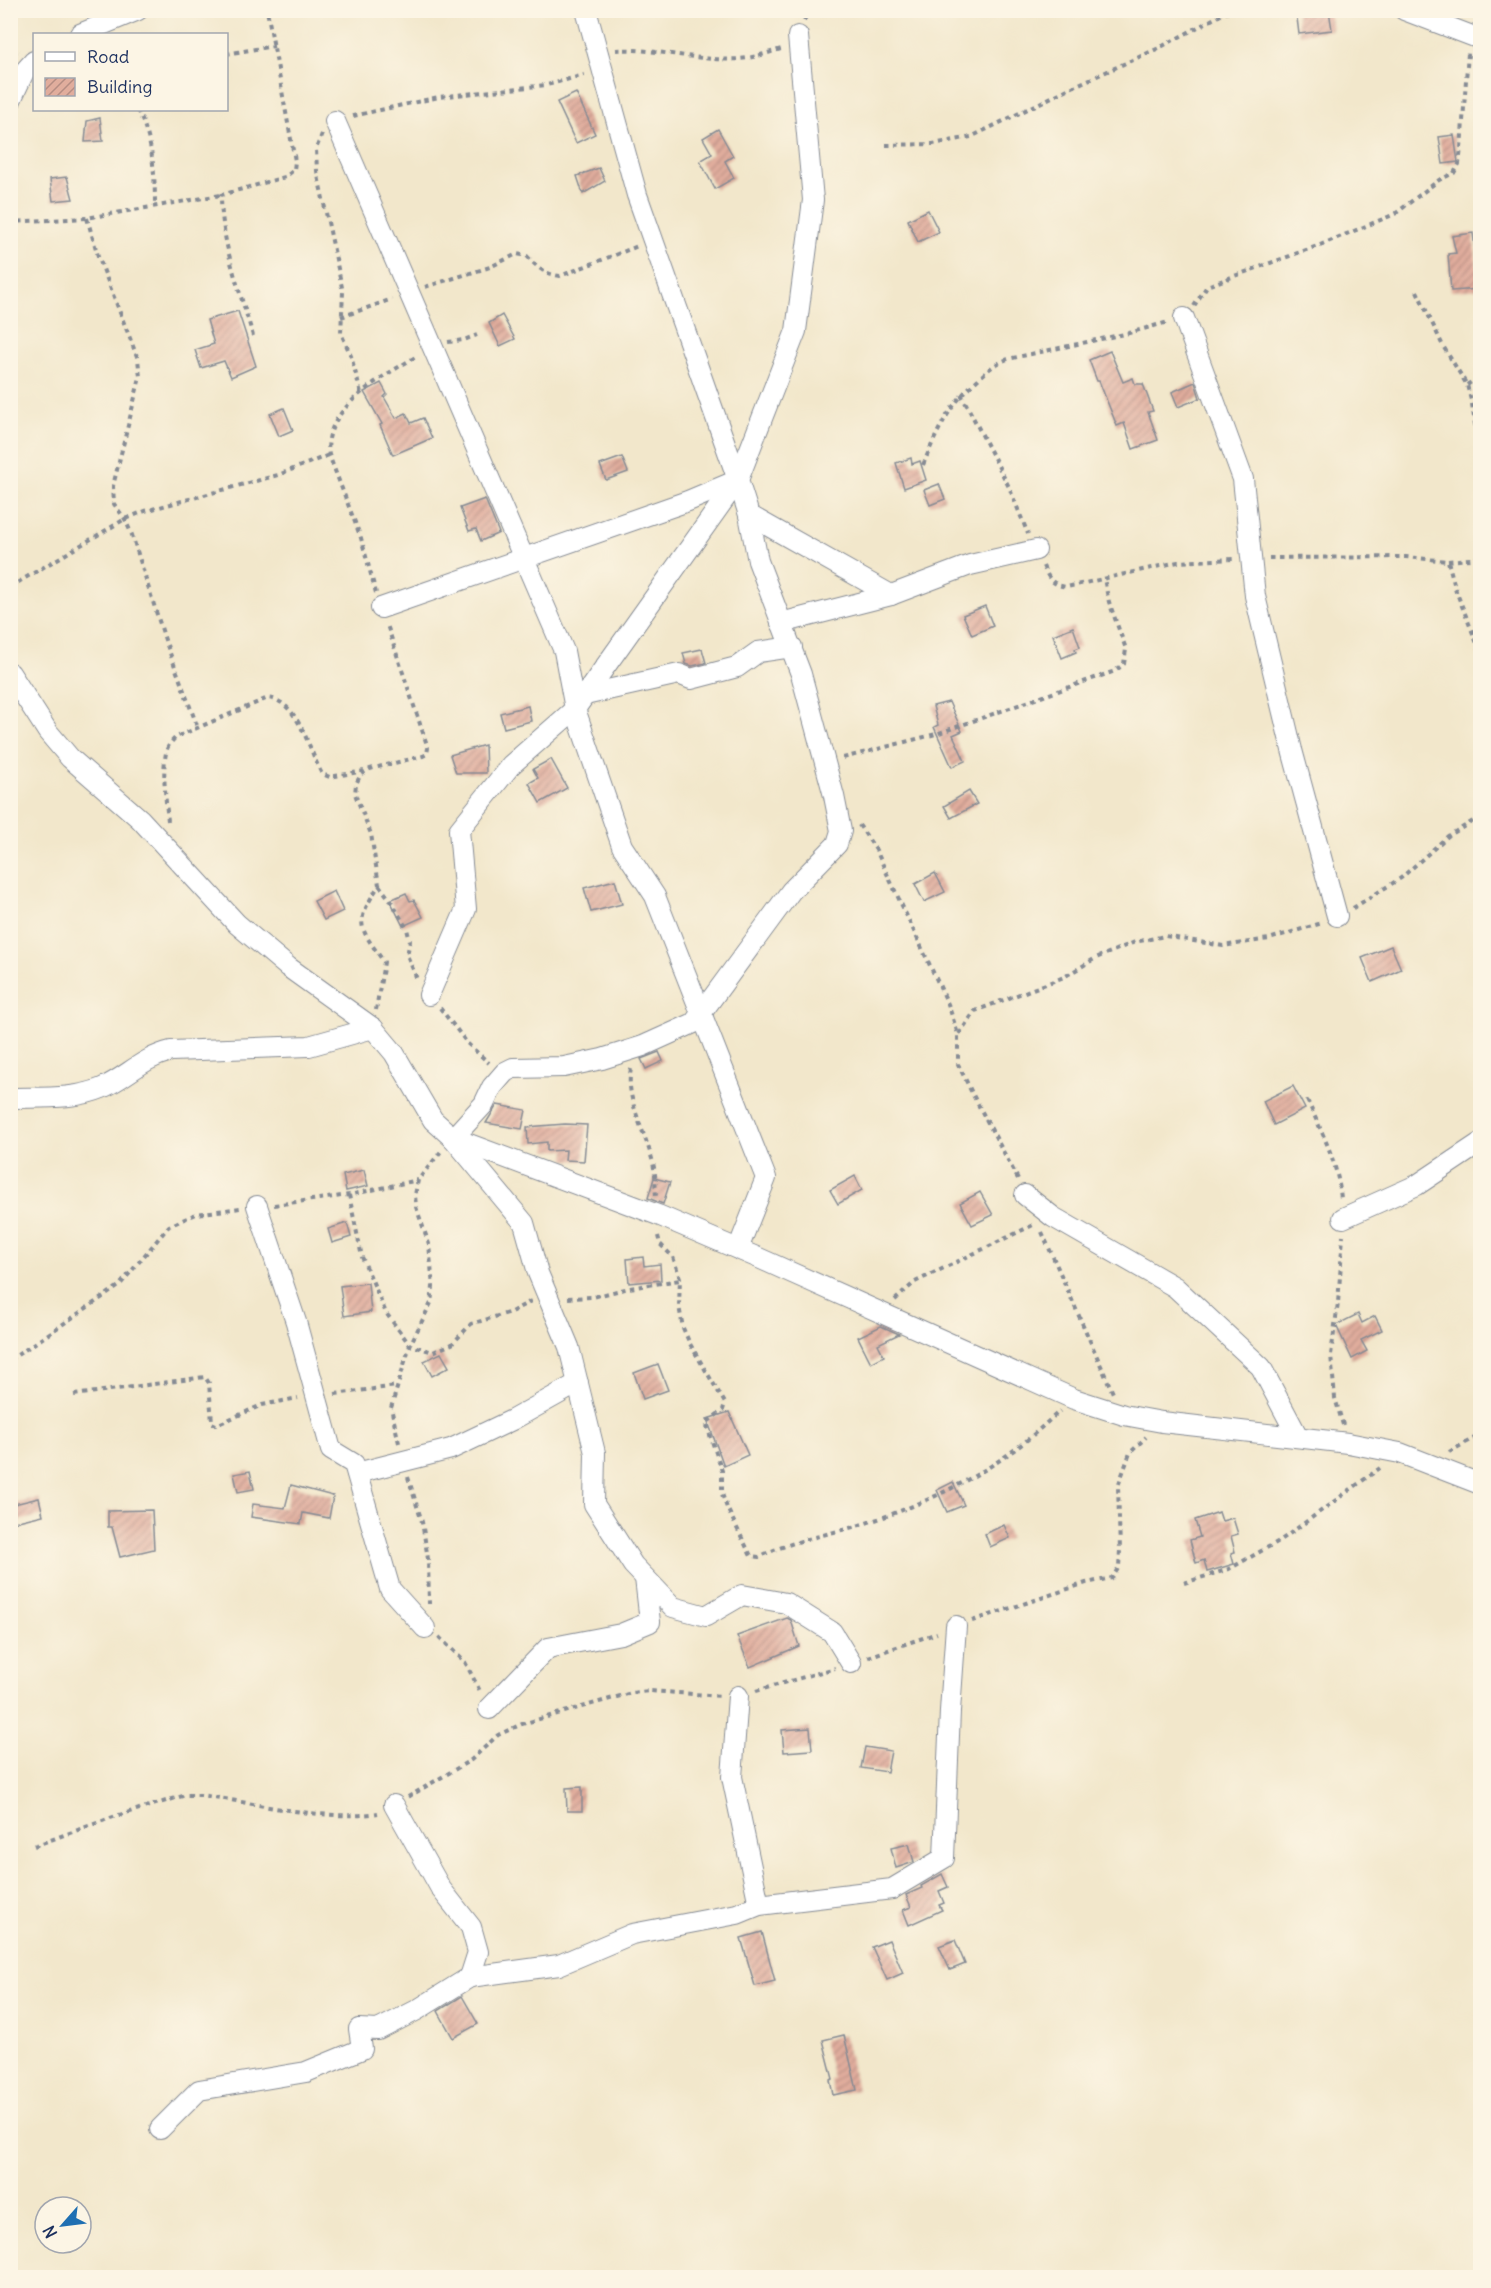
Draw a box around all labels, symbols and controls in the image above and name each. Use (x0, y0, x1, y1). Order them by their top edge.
legend (33, 33, 228, 111)
text: Road (87, 45, 130, 68)
text: Building (87, 75, 152, 98)
north arrow (33, 2195, 93, 2255)
text: N (38, 2222, 61, 2242)

